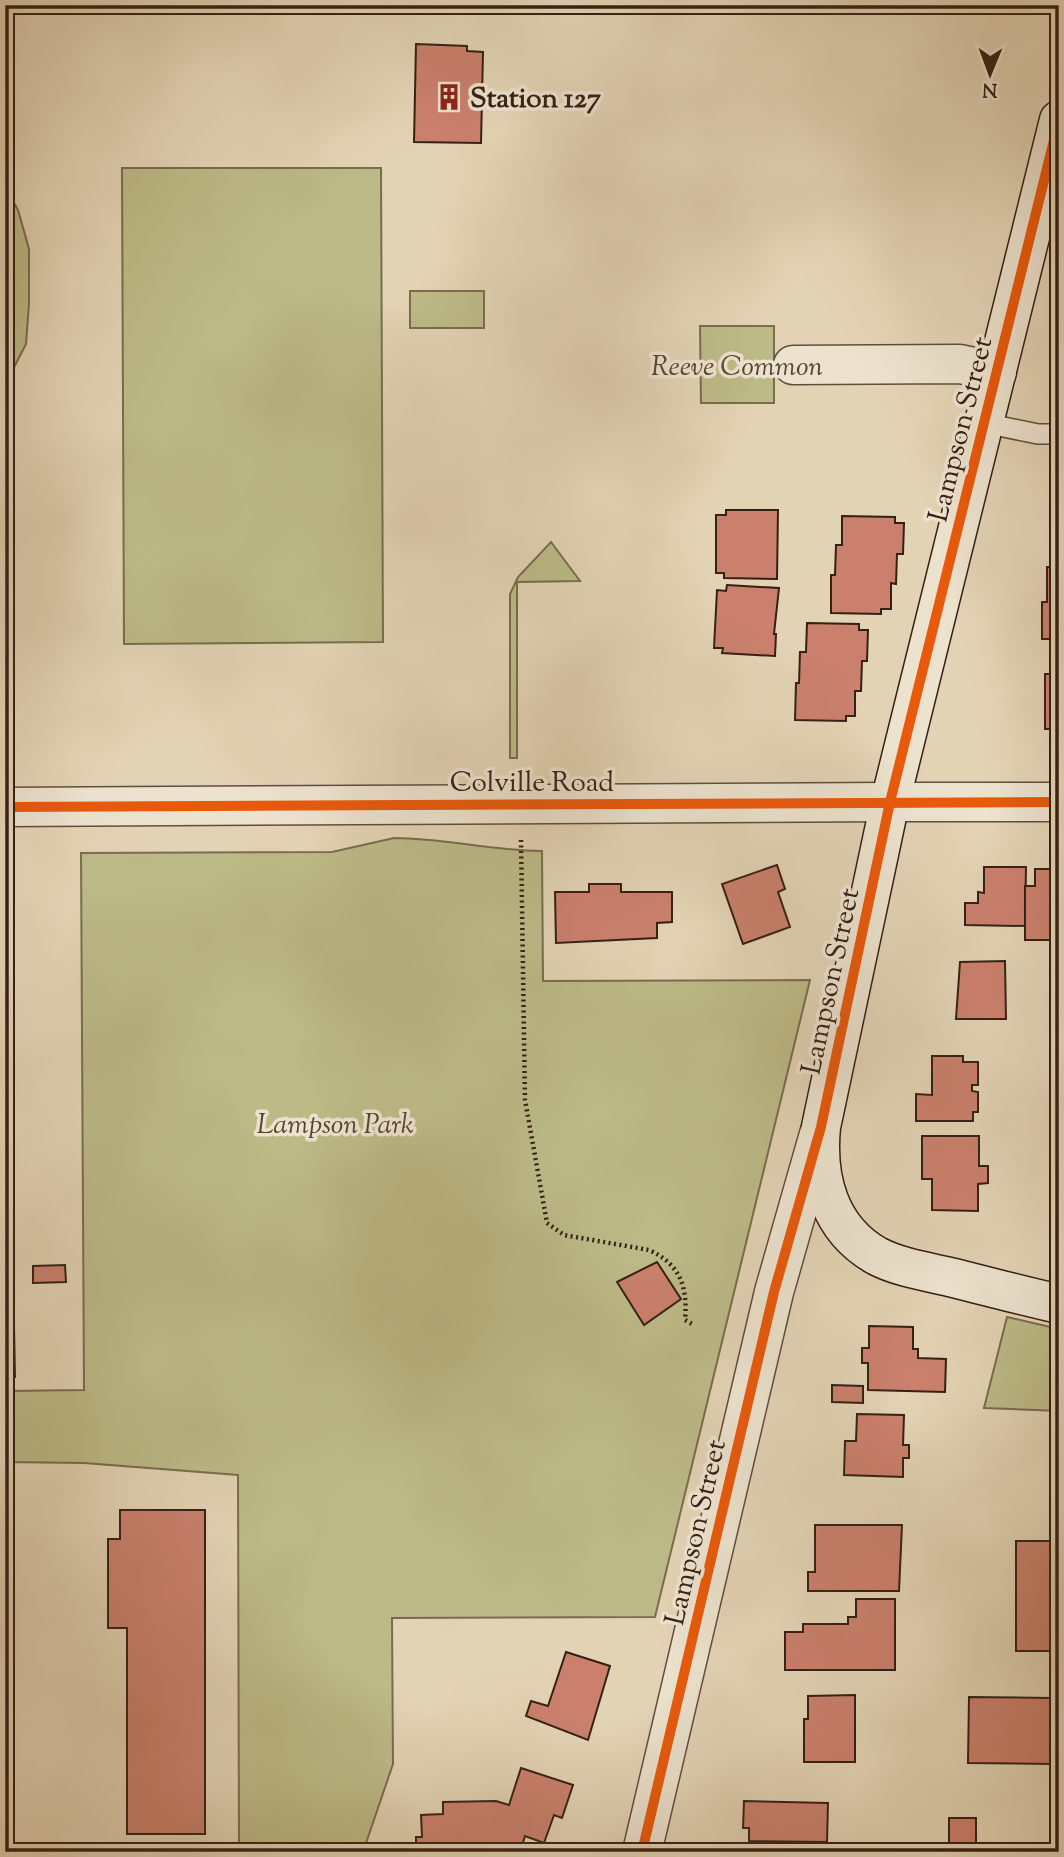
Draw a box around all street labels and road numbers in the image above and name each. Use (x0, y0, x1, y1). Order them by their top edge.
street label: Lampson Street (920, 333, 1004, 526)
street label: Colville Road (450, 764, 614, 804)
street label: Lampson Street (793, 884, 871, 1078)
street label: Lampson Street (656, 1436, 738, 1629)

